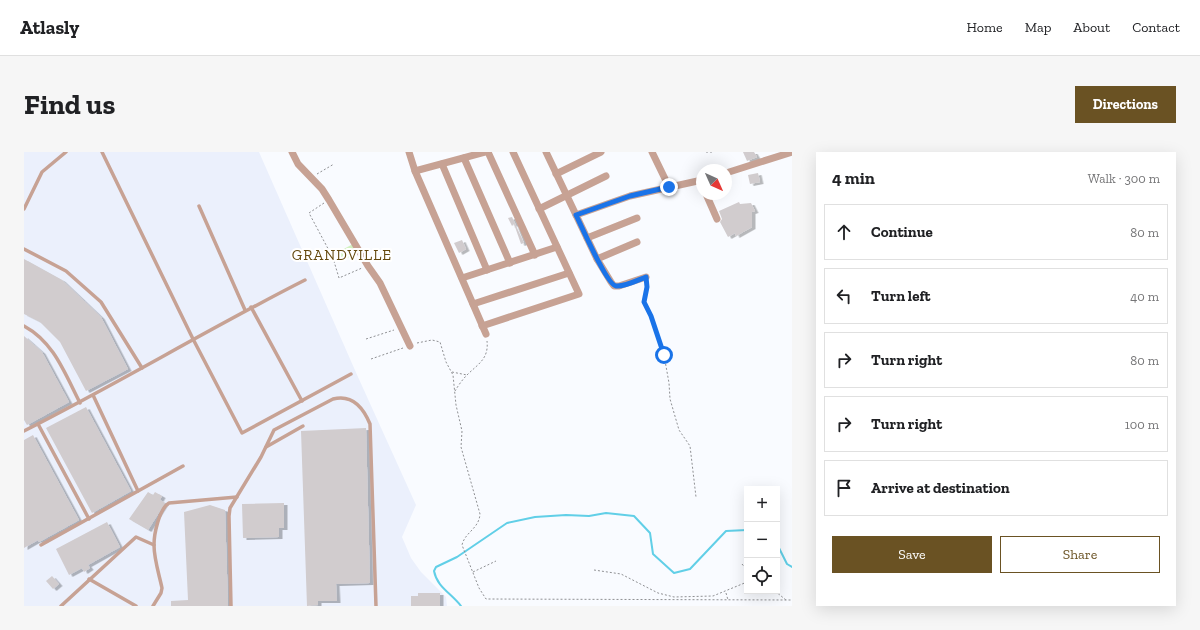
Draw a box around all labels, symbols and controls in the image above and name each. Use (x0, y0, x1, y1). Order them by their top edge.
text: Atlasly (20, 16, 79, 39)
text: Home (967, 19, 1003, 36)
text: Map (1025, 19, 1051, 36)
text: About (1073, 19, 1110, 36)
text: Contact (1132, 19, 1180, 36)
button: Directions (1075, 86, 1176, 123)
text: Find us (24, 88, 115, 121)
north arrow (696, 164, 732, 200)
text: 4 min (832, 168, 875, 188)
text: Walk · 300 m (1088, 171, 1160, 186)
route end (660, 178, 678, 196)
icon: ahead (833, 221, 855, 243)
text: Continue (871, 223, 933, 241)
text: 80 m (1130, 225, 1159, 240)
district label: GRANDVILLE (292, 246, 392, 264)
icon: left (833, 285, 855, 307)
text: Turn left (871, 287, 931, 305)
text: 40 m (1130, 289, 1159, 304)
route start (655, 346, 673, 364)
icon: right (833, 349, 855, 371)
text: Turn right (871, 351, 942, 369)
text: 80 m (1130, 353, 1159, 368)
icon: right (833, 413, 855, 435)
text: Turn right (871, 415, 942, 433)
text: 100 m (1125, 417, 1159, 432)
icon: arrive (833, 477, 855, 499)
text: Arrive at destination (871, 479, 1010, 497)
map controls (744, 486, 780, 594)
button: + (744, 486, 780, 522)
button: − (744, 522, 780, 558)
button: Save (832, 536, 992, 573)
button: Share (1000, 536, 1160, 573)
button: locate (744, 558, 780, 594)

